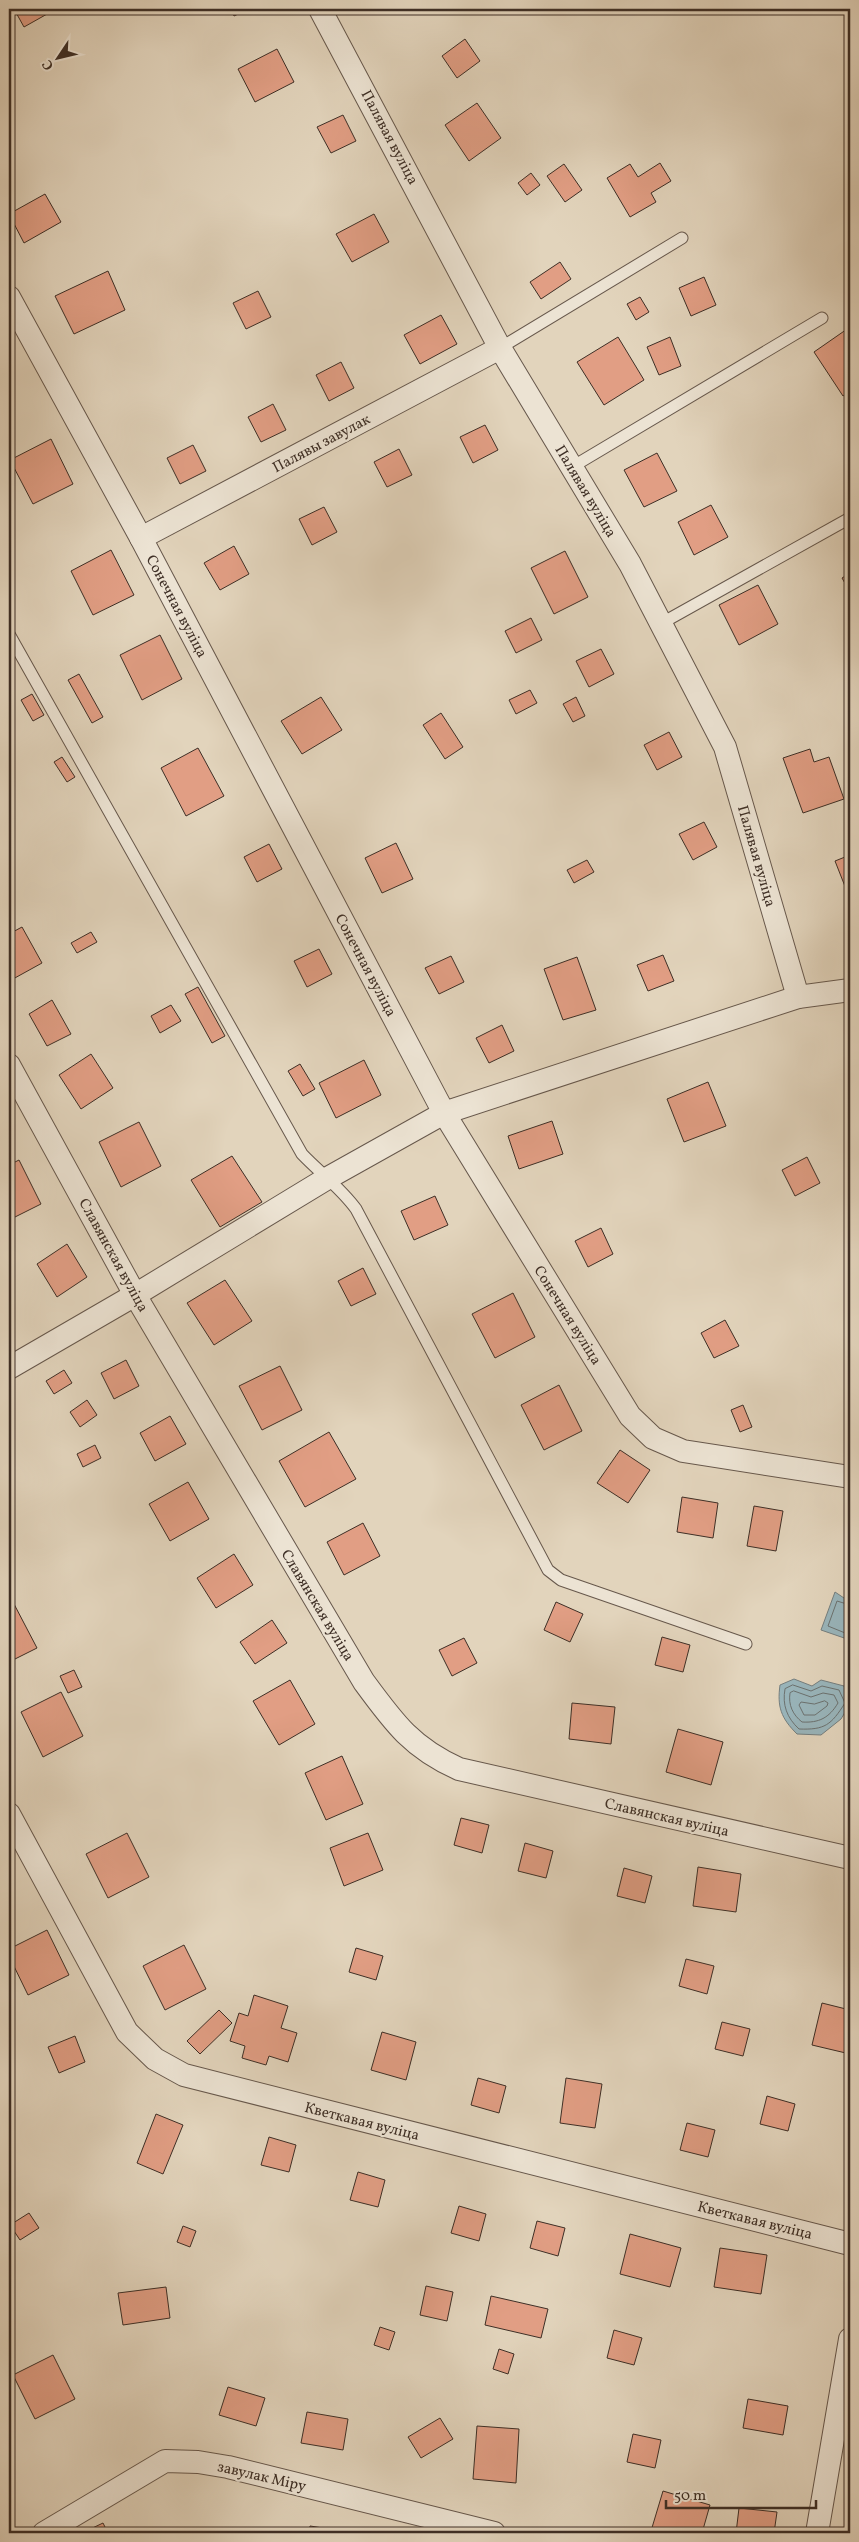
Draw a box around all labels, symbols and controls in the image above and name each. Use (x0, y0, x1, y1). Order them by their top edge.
north arrow (32, 32, 82, 82)
text: С (38, 55, 59, 74)
street label: Палявая вуліца (355, 87, 423, 189)
street label: Палявы завулак (269, 410, 374, 479)
street label: Палявая вуліца (549, 442, 621, 542)
street label: Сонечная вуліца (140, 552, 212, 662)
street label: Палявая вуліца (731, 803, 780, 910)
street label: Сонечная вуліца (329, 911, 401, 1021)
street label: Славянская вуліца (73, 1195, 153, 1316)
street label: Сонечная вуліца (528, 1262, 606, 1370)
street label: Славянская вуліца (275, 1546, 358, 1666)
street label: Славянская вуліца (602, 1794, 731, 1843)
street label: Кветкавая вуліца (302, 2098, 421, 2147)
street label: Кветкавая вуліца (695, 2197, 814, 2246)
street label: завулак Міру (215, 2457, 308, 2498)
scale bar (666, 2477, 816, 2509)
text: 50 m (674, 2486, 706, 2507)

